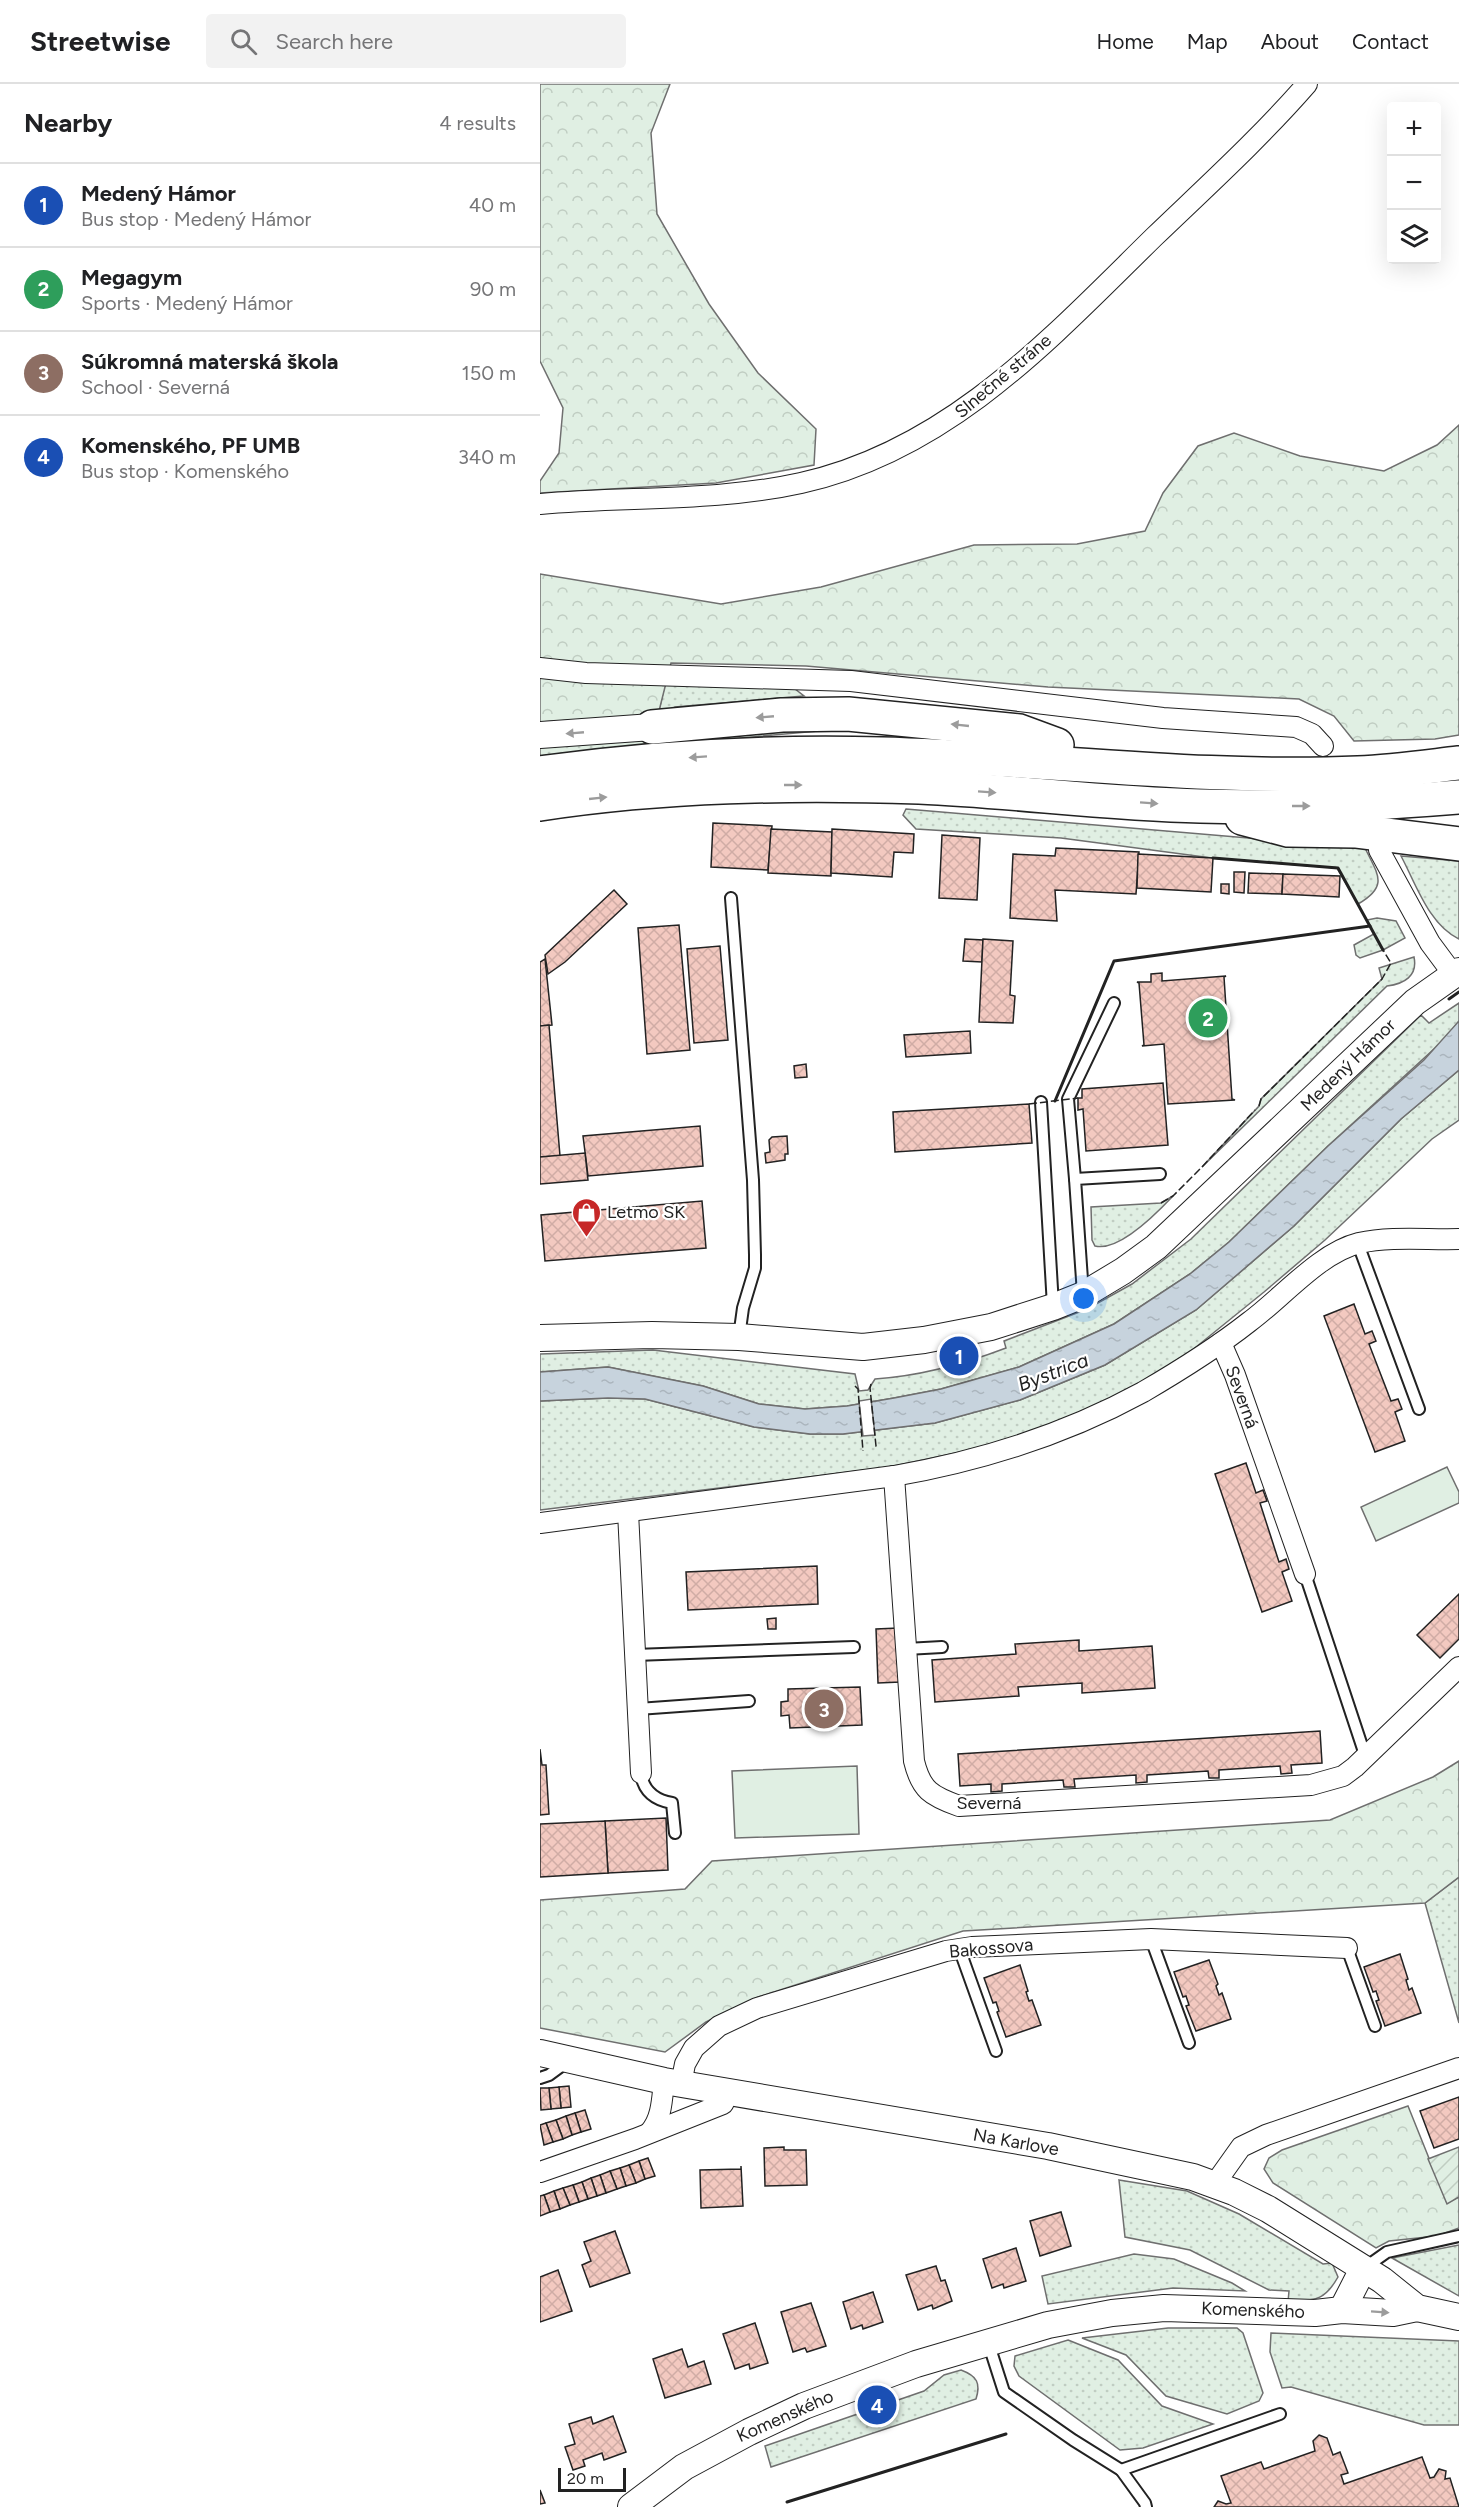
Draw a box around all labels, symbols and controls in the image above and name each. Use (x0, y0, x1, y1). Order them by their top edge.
search box (206, 14, 626, 68)
text: Streetwise (30, 24, 170, 58)
icon: search (227, 25, 260, 58)
text: Search here (275, 28, 393, 55)
text: Home (1097, 29, 1154, 54)
text: Map (1187, 29, 1228, 54)
text: About (1261, 29, 1319, 54)
text: Contact (1352, 29, 1429, 54)
map controls (1387, 102, 1441, 264)
button: + (1387, 102, 1441, 156)
text: Nearby (24, 107, 112, 139)
text: 4 results (439, 111, 516, 135)
button: − (1387, 156, 1441, 210)
text: Medený Hámor (81, 180, 236, 207)
text: 1 (39, 193, 48, 217)
text: 40 m (469, 193, 516, 217)
text: Bus stop · Medený Hámor (81, 207, 311, 231)
button: layers (1387, 210, 1441, 264)
text: Megagym (81, 264, 182, 291)
text: 2 (38, 277, 49, 301)
text: 90 m (470, 277, 516, 301)
text: Sports · Medený Hámor (81, 291, 293, 315)
street label: Slnečné stráne (950, 329, 1056, 423)
text: Súkromná materská škola (81, 348, 339, 375)
text: 3 (38, 361, 49, 385)
text: 150 m (461, 361, 516, 385)
text: School · Severná (81, 375, 230, 399)
text: Komenského, PF UMB (81, 432, 300, 459)
text: 4 (37, 445, 50, 469)
text: 340 m (458, 445, 516, 469)
text: Bus stop · Komenského (81, 459, 289, 483)
one-way arrow (756, 712, 775, 722)
one-way arrow (950, 720, 969, 730)
one-way arrow (566, 728, 585, 738)
one-way arrow (689, 752, 708, 761)
one-way arrow (783, 780, 802, 790)
one-way arrow (978, 787, 997, 797)
one-way arrow (589, 793, 608, 802)
one-way arrow (1139, 798, 1158, 808)
one-way arrow (1291, 801, 1310, 811)
pin: 2 (1188, 996, 1228, 1040)
street label: Medený Hámor (1296, 1014, 1400, 1116)
shop icon: Letmo SK (570, 1196, 602, 1238)
place label: Letmo SK (607, 1201, 685, 1223)
your location (1069, 1284, 1098, 1313)
pin: 1 (940, 1334, 978, 1378)
water label: Bystrica (1014, 1347, 1092, 1396)
street label: Severná (1221, 1363, 1263, 1431)
pin: 3 (804, 1686, 844, 1732)
street label: Severná (957, 1792, 1021, 1814)
street label: Bakossova (948, 1933, 1034, 1963)
street label: Na Karlove (971, 2124, 1061, 2160)
street label: Komenského (1201, 2297, 1305, 2323)
one-way arrow (1370, 2308, 1389, 2317)
pin: 4 (858, 2382, 896, 2428)
street label: Komenského (733, 2385, 837, 2447)
scale bar (558, 2465, 626, 2492)
text: 20 m (567, 2469, 604, 2488)

